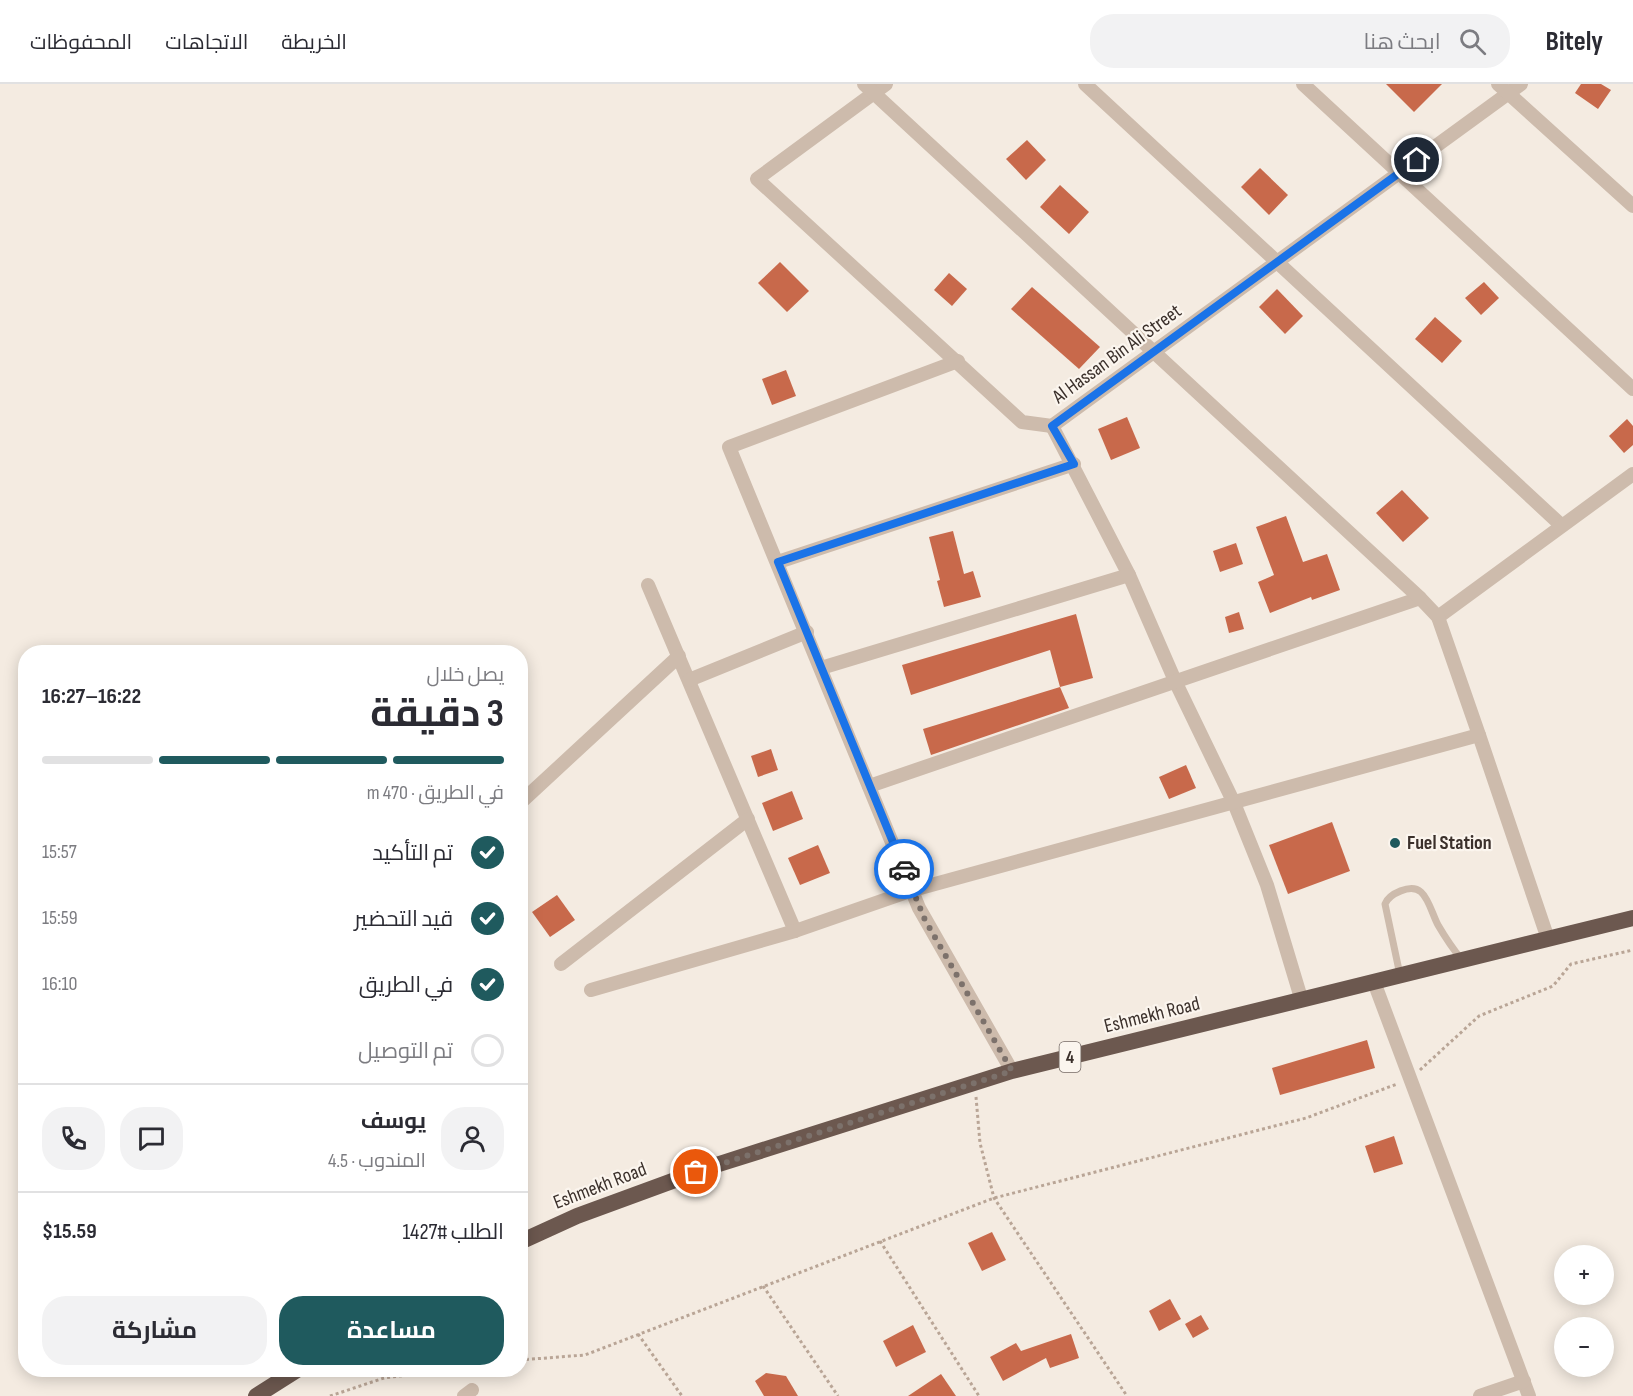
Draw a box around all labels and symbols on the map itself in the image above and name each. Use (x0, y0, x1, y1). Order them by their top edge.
pin (1391, 134, 1442, 185)
street label: Al Hassan Bin Ali Street (1047, 299, 1186, 409)
place label: Fuel Station (1407, 831, 1492, 855)
marker: Fuel Station (1388, 836, 1402, 850)
courier (874, 839, 934, 899)
street label: Eshmekh Road (1102, 992, 1202, 1038)
road number: 4 (1060, 1042, 1080, 1072)
pin (670, 1146, 721, 1197)
street label: Eshmekh Road (550, 1157, 650, 1215)

